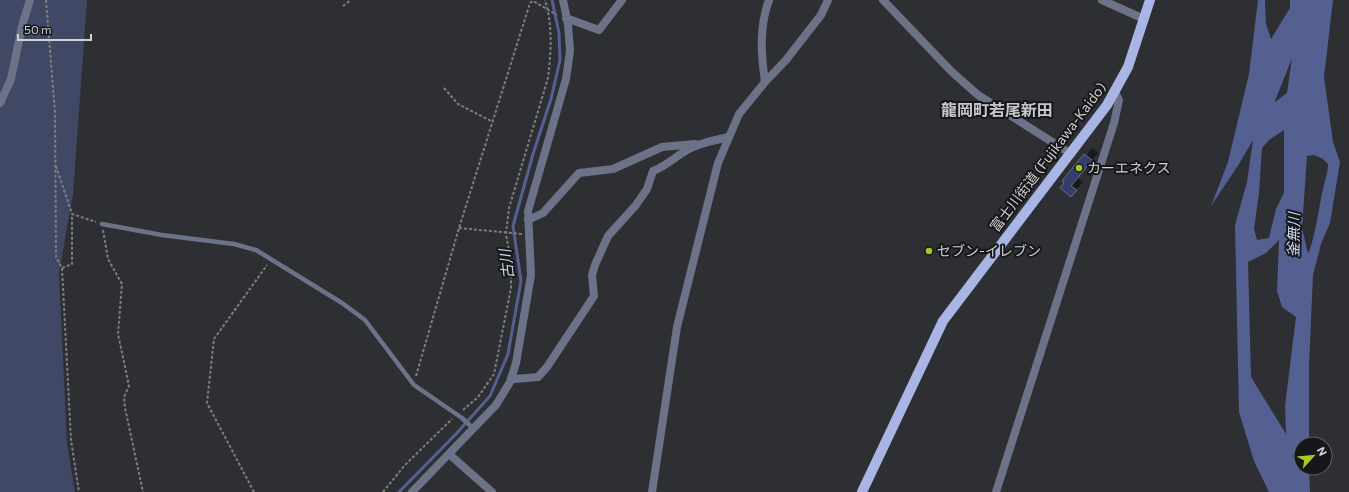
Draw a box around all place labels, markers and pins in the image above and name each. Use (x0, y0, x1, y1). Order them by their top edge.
place label: カーエネクス (1087, 159, 1171, 176)
marker: カーエネクス (1074, 163, 1084, 173)
place label: セブン-イレブン (937, 242, 1041, 259)
marker: セブン-イレブン (924, 246, 934, 256)

